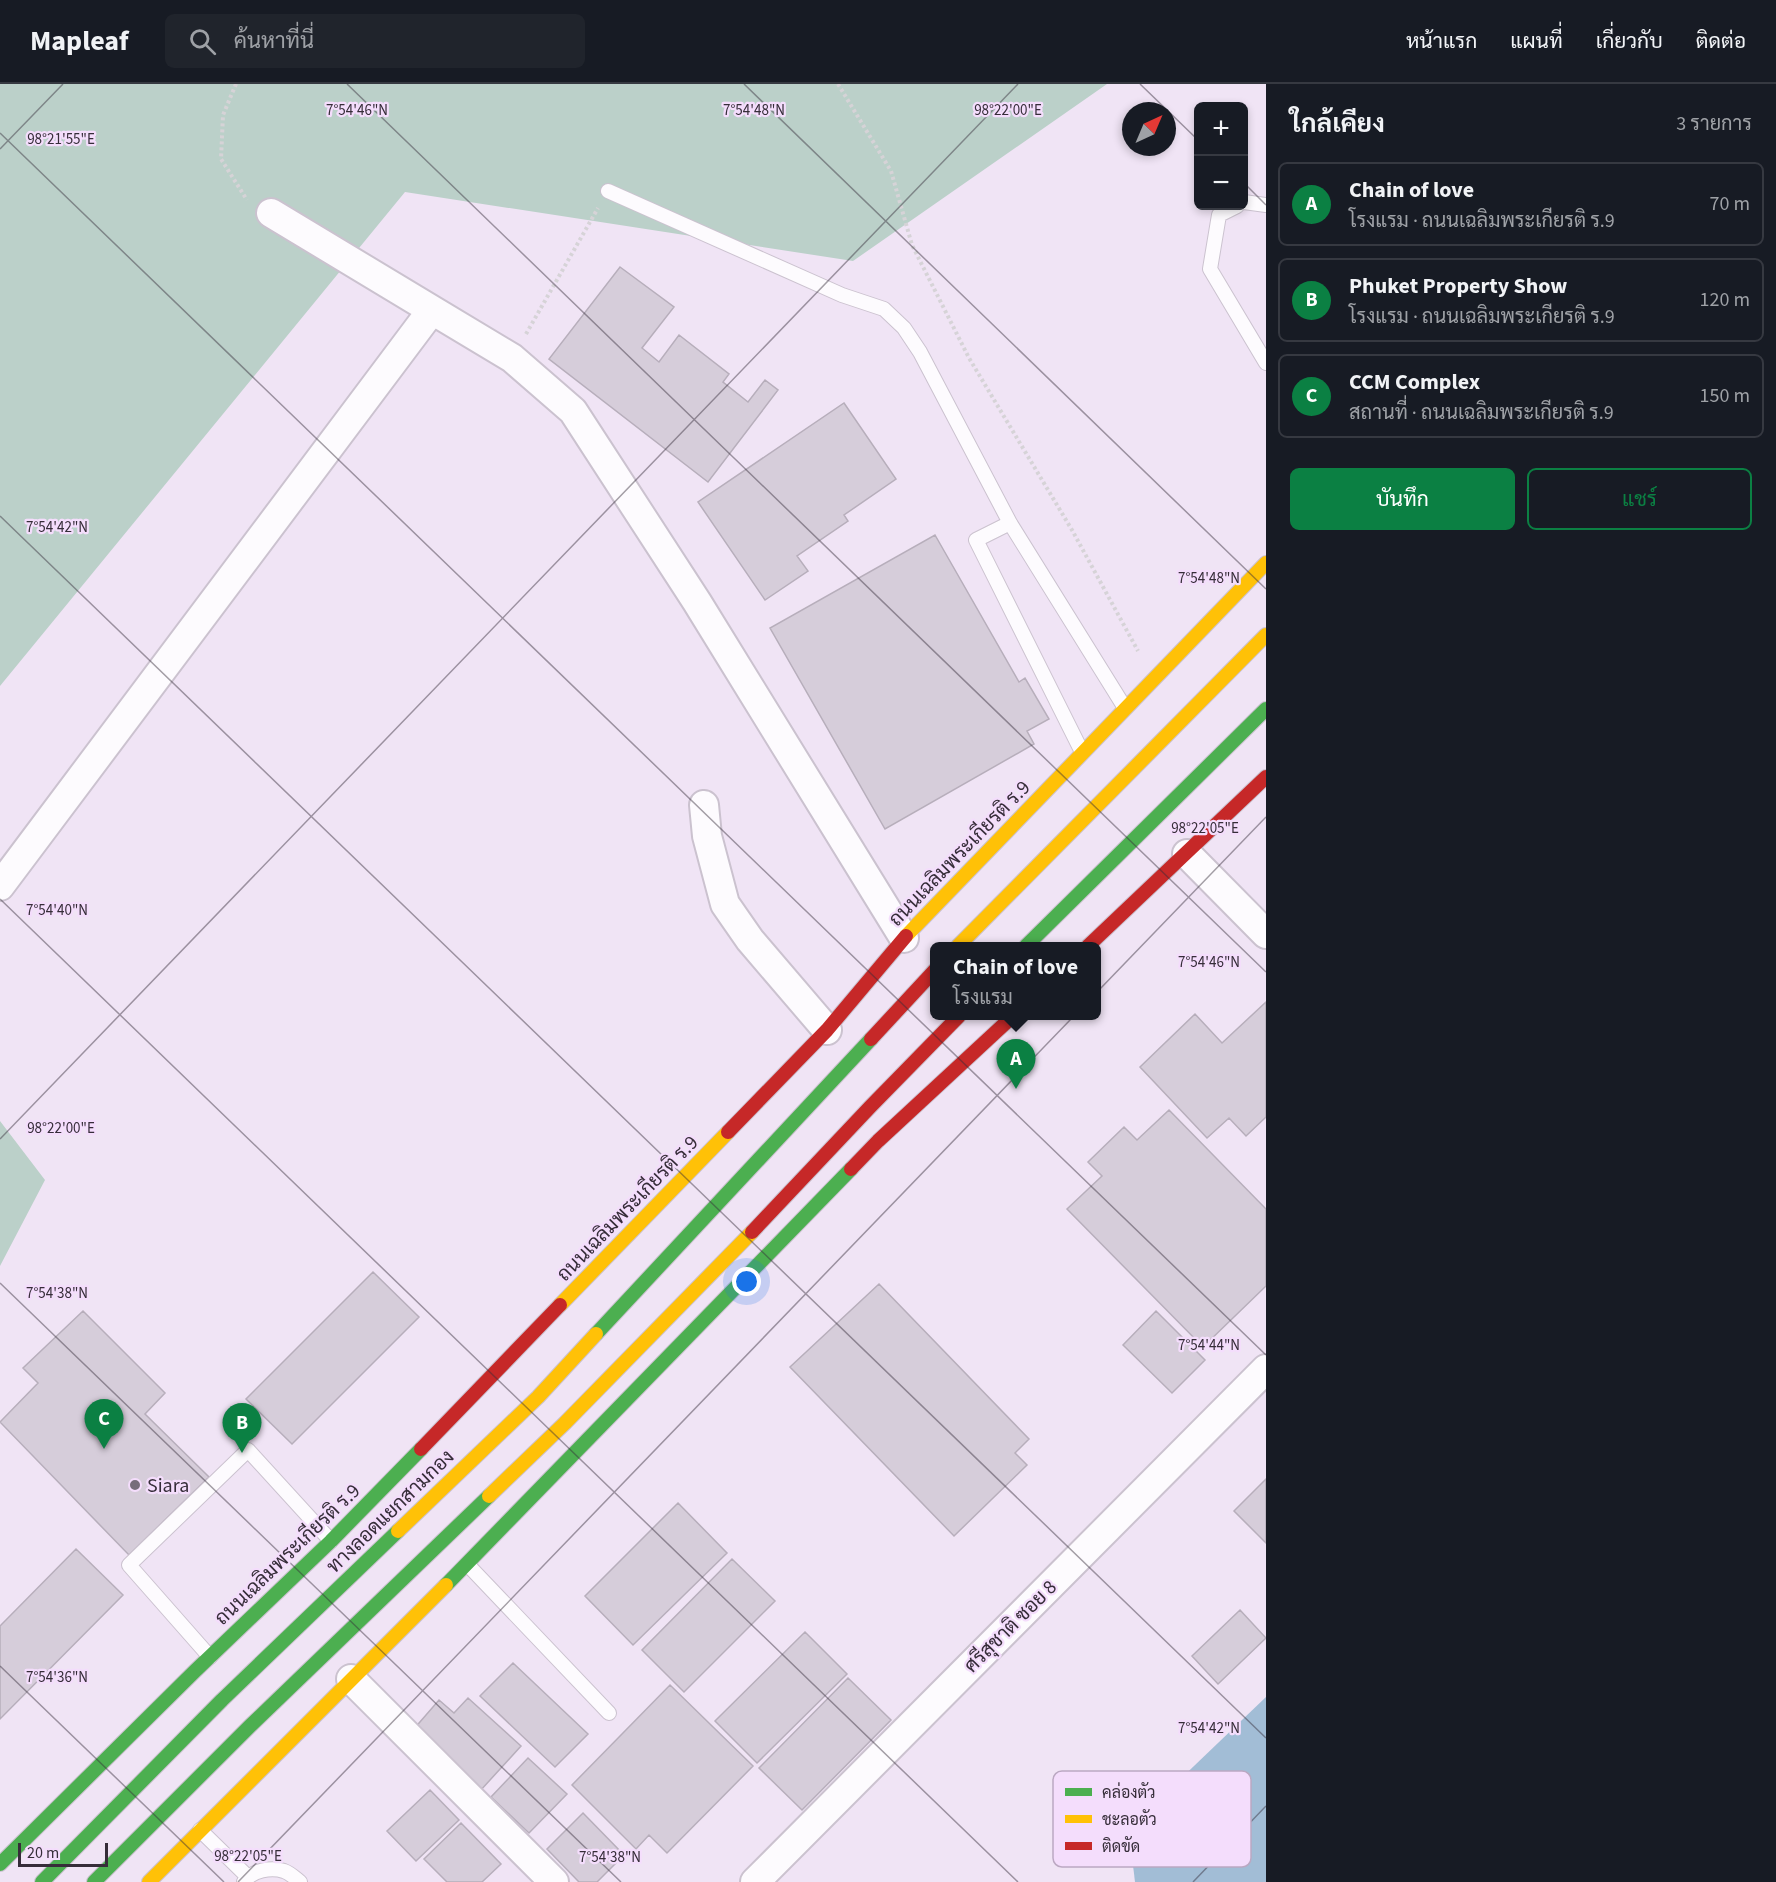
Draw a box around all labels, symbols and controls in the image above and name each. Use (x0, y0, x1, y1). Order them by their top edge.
search box (165, 14, 585, 68)
text: Mapleaf (30, 21, 129, 61)
icon: search (186, 25, 219, 58)
text: ค้นหาที่นี่ (234, 25, 314, 57)
text: หน้าแรก (1406, 26, 1477, 56)
text: แผนที่ (1510, 26, 1563, 56)
text: เกี่ยวกับ (1596, 26, 1663, 56)
text: ติดต่อ (1696, 26, 1746, 56)
text: 7°54'46"N (326, 100, 388, 121)
text: 7°54'48"N (723, 100, 785, 121)
text: 98°22'00"E (974, 100, 1042, 121)
north arrow (1122, 102, 1176, 156)
map controls (1194, 102, 1248, 210)
button: + (1194, 102, 1248, 156)
text: ใกล้เคียง (1290, 105, 1385, 142)
text: 3 รายการ (1676, 110, 1752, 138)
text: 98°21'55"E (27, 129, 95, 150)
button: − (1194, 156, 1248, 210)
text: Chain of love (1349, 174, 1474, 206)
text: A (1306, 190, 1317, 218)
text: 70 m (1710, 190, 1750, 218)
text: โรงแรม · ถนนเฉลิมพระเกียรติ ร.9 (1349, 207, 1615, 235)
text: Phuket Property Show (1349, 270, 1567, 302)
text: B (1305, 286, 1318, 314)
text: 120 m (1700, 286, 1750, 314)
text: โรงแรม · ถนนเฉลิมพระเกียรติ ร.9 (1349, 303, 1615, 331)
text: CCM Complex (1349, 366, 1480, 398)
text: C (1306, 382, 1317, 410)
text: 150 m (1700, 382, 1750, 410)
text: สถานที่ · ถนนเฉลิมพระเกียรติ ร.9 (1349, 399, 1614, 427)
button: บันทึก (1290, 468, 1515, 530)
button: แชร์ (1527, 468, 1752, 530)
text: 7°54'42"N (26, 517, 88, 538)
text: 7°54'48"N (1178, 568, 1240, 589)
street label: ถนนเฉลิมพระเกียรติ ร.9 (883, 775, 1037, 933)
text: 98°22'05"E (1171, 818, 1239, 839)
text: 7°54'40"N (26, 900, 88, 921)
popup (930, 942, 1101, 1020)
text: Chain of love (953, 951, 1078, 983)
text: 7°54'46"N (1178, 952, 1240, 973)
text: โรงแรม (953, 984, 1013, 1012)
pin: A (996, 1040, 1036, 1089)
text: 98°22'00"E (27, 1118, 95, 1139)
street label: ถนนเฉลิมพระเกียรติ ร.9 (551, 1130, 705, 1288)
your location (732, 1267, 761, 1296)
text: 7°54'38"N (26, 1283, 88, 1304)
text: 7°54'44"N (1178, 1335, 1240, 1356)
pin: C (84, 1400, 124, 1449)
pin: B (222, 1404, 262, 1453)
street label: ทางลอดแยกสามกอง (321, 1443, 461, 1580)
place label: Siara (147, 1472, 189, 1500)
marker: Siara (128, 1478, 142, 1492)
street label: ถนนเฉลิมพระเกียรติ ร.9 (209, 1478, 367, 1632)
street label: ศรีสุชาติ ซอย 8 (958, 1574, 1063, 1679)
text: 7°54'36"N (26, 1667, 88, 1688)
text: 7°54'42"N (1178, 1718, 1240, 1739)
legend (1053, 1771, 1251, 1867)
text: คล่องตัว (1102, 1782, 1156, 1804)
text: ชะลอตัว (1102, 1809, 1157, 1831)
text: ติดขัด (1102, 1836, 1140, 1858)
scale bar (18, 1840, 108, 1868)
text: 20 m (27, 1842, 59, 1864)
text: 98°22'05"E (214, 1846, 282, 1867)
text: 7°54'38"N (579, 1847, 641, 1868)

